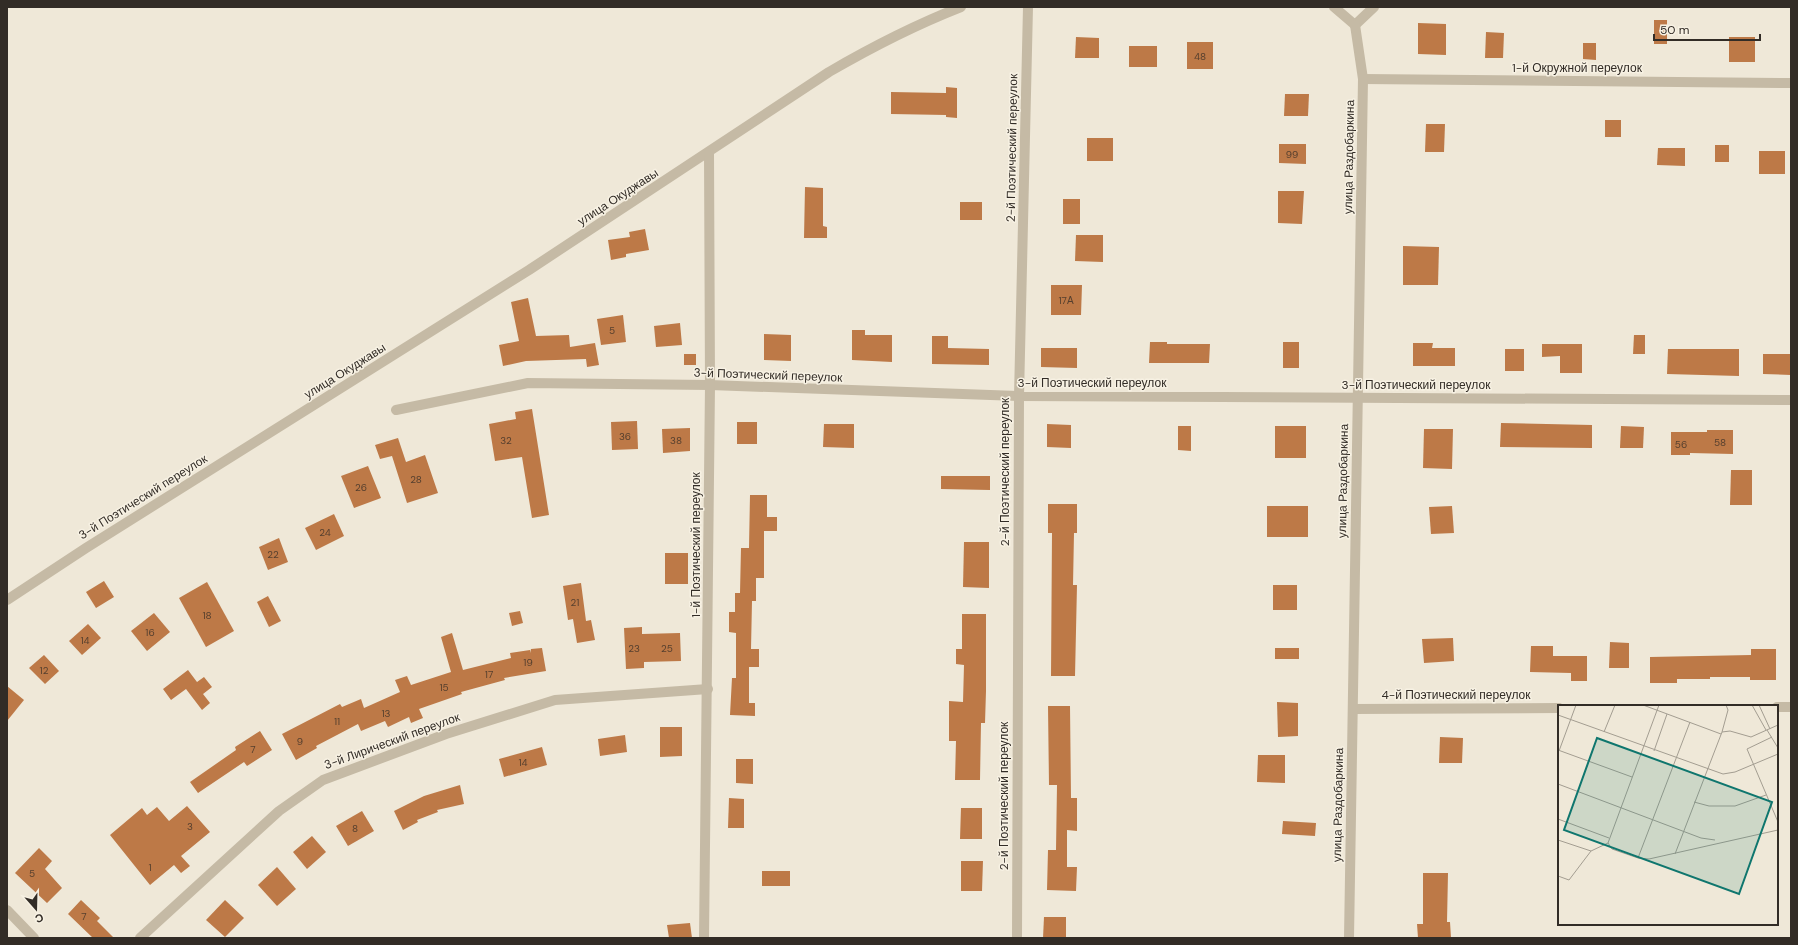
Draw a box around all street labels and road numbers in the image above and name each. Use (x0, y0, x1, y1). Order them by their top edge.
street label: 1-й Окружной переулок (1512, 60, 1643, 76)
street label: 2-й Поэтический переулок (1003, 73, 1021, 222)
street label: улица Раздобаркина (1340, 99, 1358, 214)
street label: улица Окуджавы (575, 165, 661, 229)
street label: улица Окуджавы (301, 340, 389, 402)
street label: 3-й Поэтический переулок (693, 364, 843, 386)
street label: 3-й Поэтический переулок (1018, 375, 1167, 391)
street label: 3-й Поэтический переулок (1342, 377, 1491, 393)
street label: 2-й Поэтический переулок (997, 397, 1013, 546)
street label: улица Раздобаркина (1334, 423, 1352, 538)
street label: 3-й Поэтический переулок (76, 450, 211, 543)
street label: 1-й Поэтический переулок (688, 472, 704, 618)
street label: 4-й Поэтический переулок (1382, 687, 1531, 703)
street label: 3-й Лирический переулок (322, 709, 463, 773)
street label: 2-й Поэтический переулок (996, 721, 1012, 870)
street label: улица Раздобаркина (1329, 747, 1347, 862)

